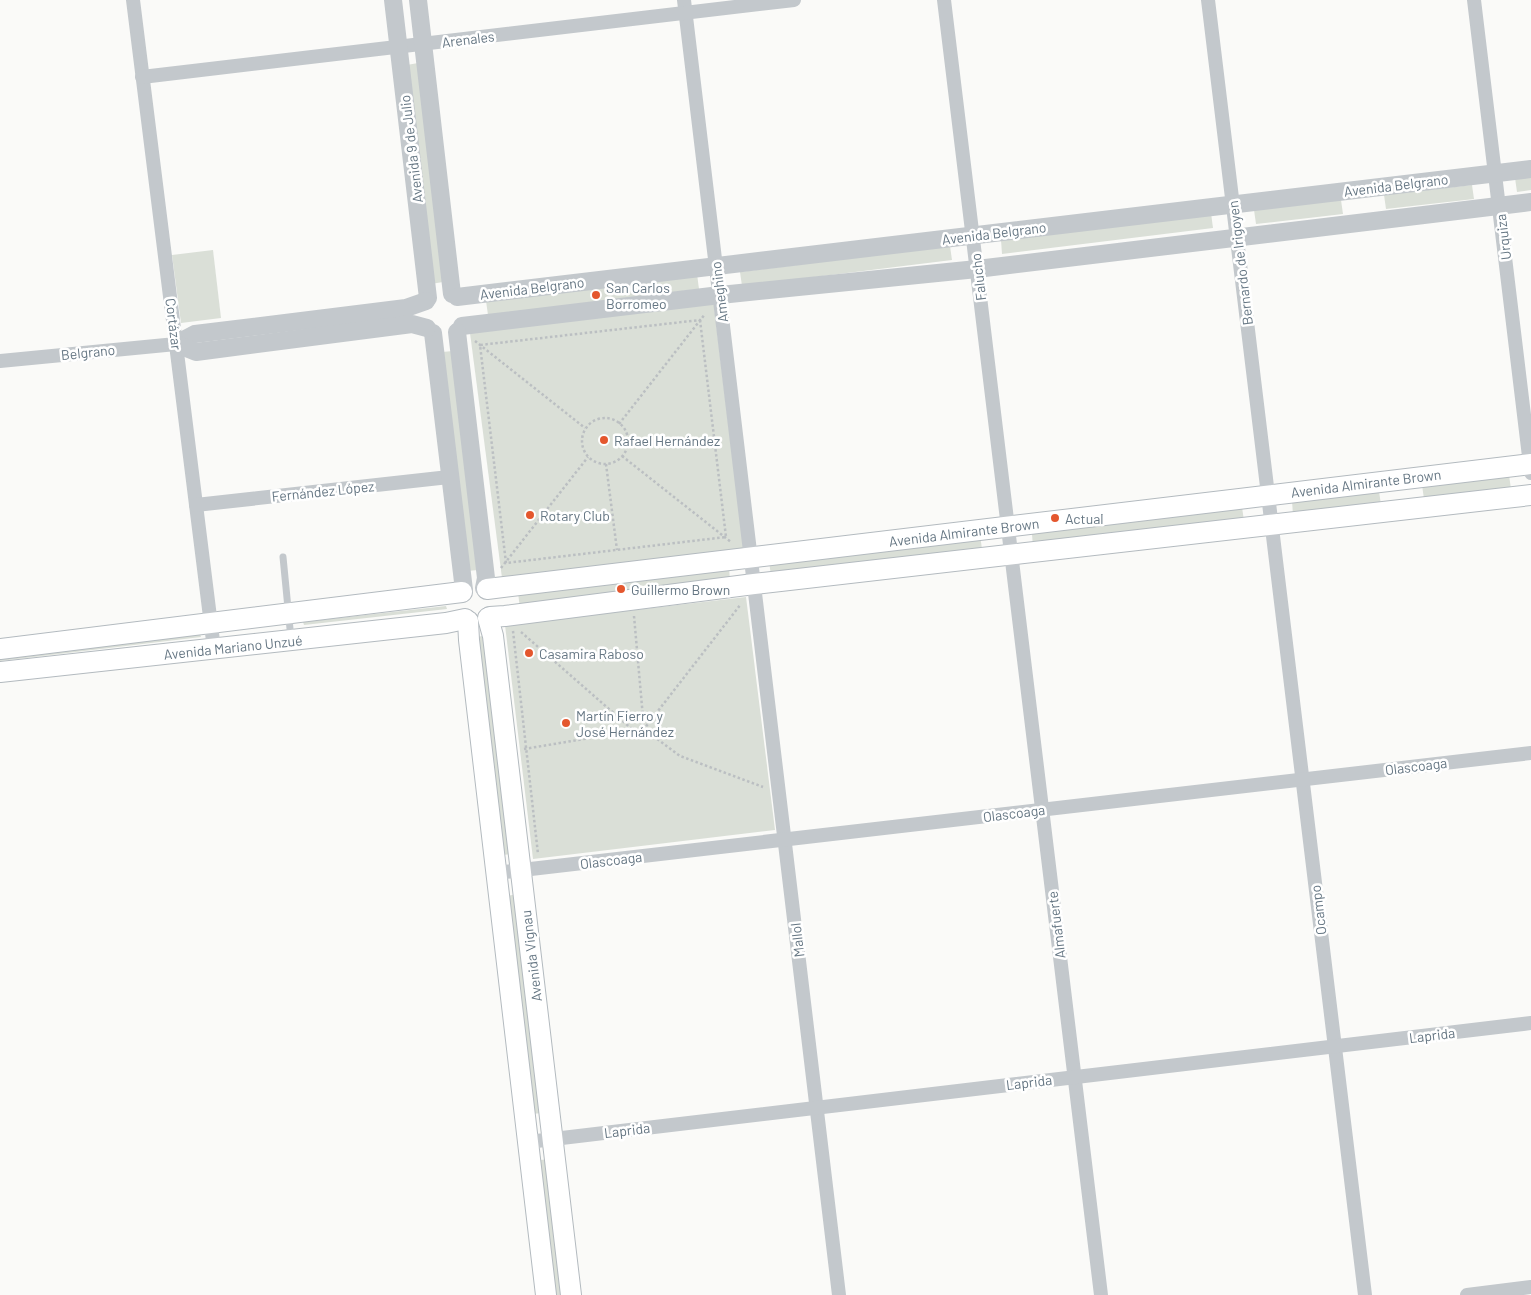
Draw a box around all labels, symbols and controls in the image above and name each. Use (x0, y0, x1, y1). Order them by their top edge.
street label: Arenales (441, 27, 496, 51)
street label: Avenida 9 de Julio (396, 94, 426, 204)
street label: Avenida Belgrano (1343, 170, 1449, 200)
street label: Bernardo de Irigoyen (1224, 200, 1256, 326)
street label: Urquiza (1492, 213, 1514, 261)
street label: Avenida Belgrano (941, 218, 1047, 248)
street label: Falucho (967, 252, 989, 302)
street label: Ameghino (707, 261, 731, 323)
street label: Avenida Belgrano (479, 273, 585, 303)
place label: San Carlos Borromeo (606, 279, 670, 312)
marker: San Carlos Borromeo (590, 289, 602, 301)
street label: Cortázar (162, 297, 186, 351)
street label: Belgrano (60, 341, 116, 363)
place label: Rafael Hernández (614, 432, 720, 449)
marker: Rafael Hernández (598, 434, 610, 446)
street label: Avenida Almirante Brown (1290, 465, 1442, 501)
street label: Fernández López (271, 477, 375, 505)
place label: Rotary Club (540, 507, 610, 524)
marker: Rotary Club (524, 509, 536, 521)
place label: Actual (1065, 510, 1104, 527)
marker: Actual (1049, 512, 1061, 524)
street label: Avenida Almirante Brown (888, 514, 1040, 550)
place label: Guillermo Brown (631, 581, 730, 598)
marker: Guillermo Brown (615, 583, 627, 595)
street label: Avenida Mariano Unzué (163, 631, 303, 663)
place label: Casamira Raboso (539, 645, 644, 662)
marker: Casamira Raboso (523, 647, 535, 659)
place label: Martín Fierro y José Hernández (576, 707, 674, 740)
marker: Martín Fierro y José Hernández (560, 717, 572, 729)
street label: Olascoaga (1384, 754, 1448, 778)
street label: Olascoaga (982, 801, 1046, 825)
street label: Olascoaga (579, 848, 643, 872)
street label: Ocampo (1307, 884, 1329, 936)
street label: Almafuerte (1043, 890, 1069, 960)
street label: Avenida Vignau (517, 909, 545, 1003)
street label: Mallol (786, 922, 808, 958)
street label: Laprida (1408, 1024, 1456, 1046)
street label: Laprida (1005, 1071, 1053, 1093)
street label: Laprida (603, 1119, 651, 1141)

